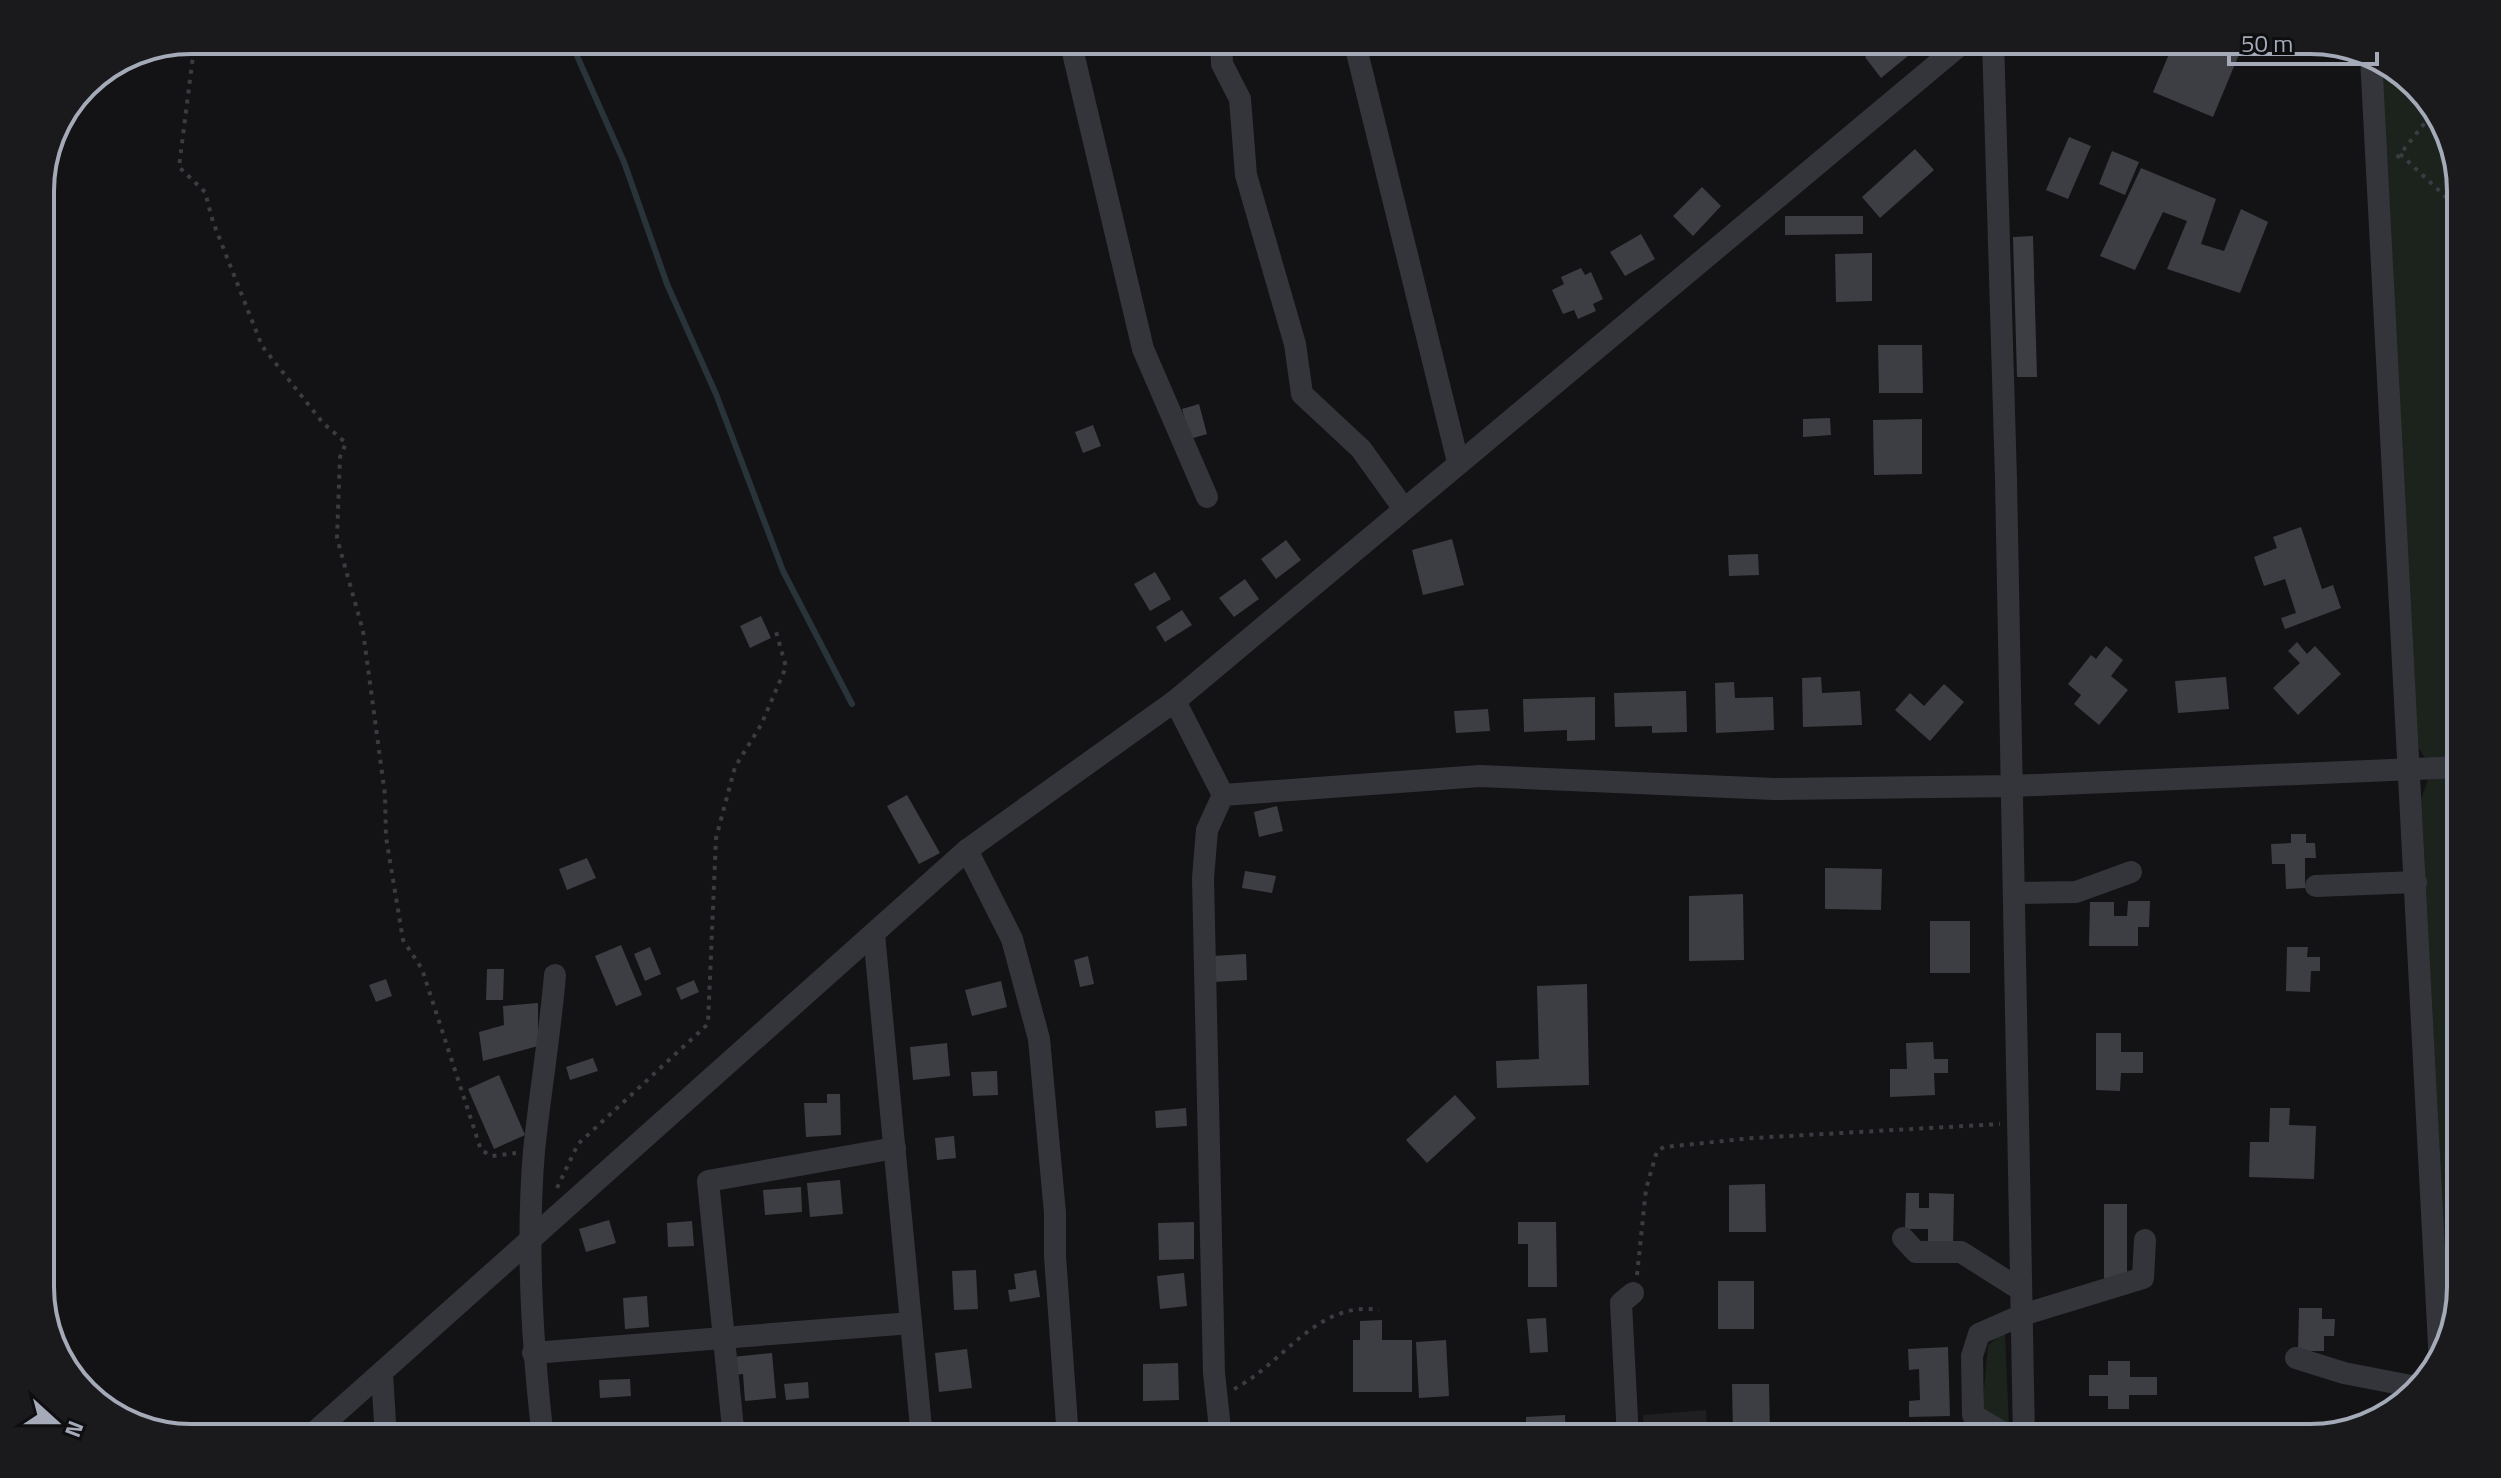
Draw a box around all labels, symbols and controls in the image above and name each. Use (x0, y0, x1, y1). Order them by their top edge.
scale bar (2229, 16, 2377, 66)
text: 50 m (2241, 25, 2293, 61)
north arrow (16, 1382, 96, 1462)
text: N (56, 1416, 93, 1442)

